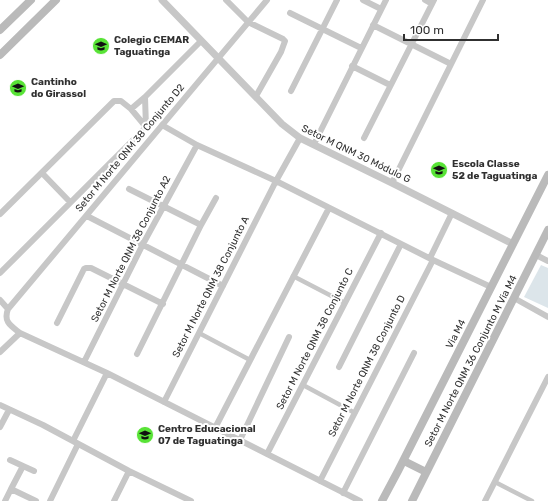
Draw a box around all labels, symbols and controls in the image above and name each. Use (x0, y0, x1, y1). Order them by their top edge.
scale bar (404, 16, 498, 42)
text: 100 m (410, 23, 444, 37)
place label: Colegio CEMAR Taguatinga (114, 34, 189, 58)
school or university icon: Colegio CEMAR Taguatinga (91, 36, 111, 56)
place label: Cantinho do Girassol (31, 76, 86, 100)
school or university icon: Cantinho do Girassol (8, 78, 28, 98)
street label: Setor M Norte QNM 38 Conjunto D2 (73, 82, 187, 214)
street label: Setor M QNM 30 Módulo G (300, 122, 413, 186)
place label: Escola Classe 52 de Taguatinga (452, 158, 537, 182)
school or university icon: Escola Classe 52 de Taguatinga (429, 160, 449, 180)
street label: Setor M Norte QNM 38 Conjunto A2 (89, 174, 173, 324)
street label: Setor M Norte QNM 38 Conjunto A (170, 214, 252, 360)
street label: Setor M Norte QNM 38 Conjunto C (274, 266, 356, 412)
street label: Setor M Norte QNM 36 Conjunto M Via M4 (422, 273, 520, 449)
street label: Setor M Norte QNM 38 Conjunto D (326, 293, 408, 439)
street label: Via M4 (444, 317, 468, 351)
place label: Centro Educacional 07 de Taguatinga (158, 423, 256, 447)
school or university icon: Centro Educacional 07 de Taguatinga (135, 425, 155, 445)

